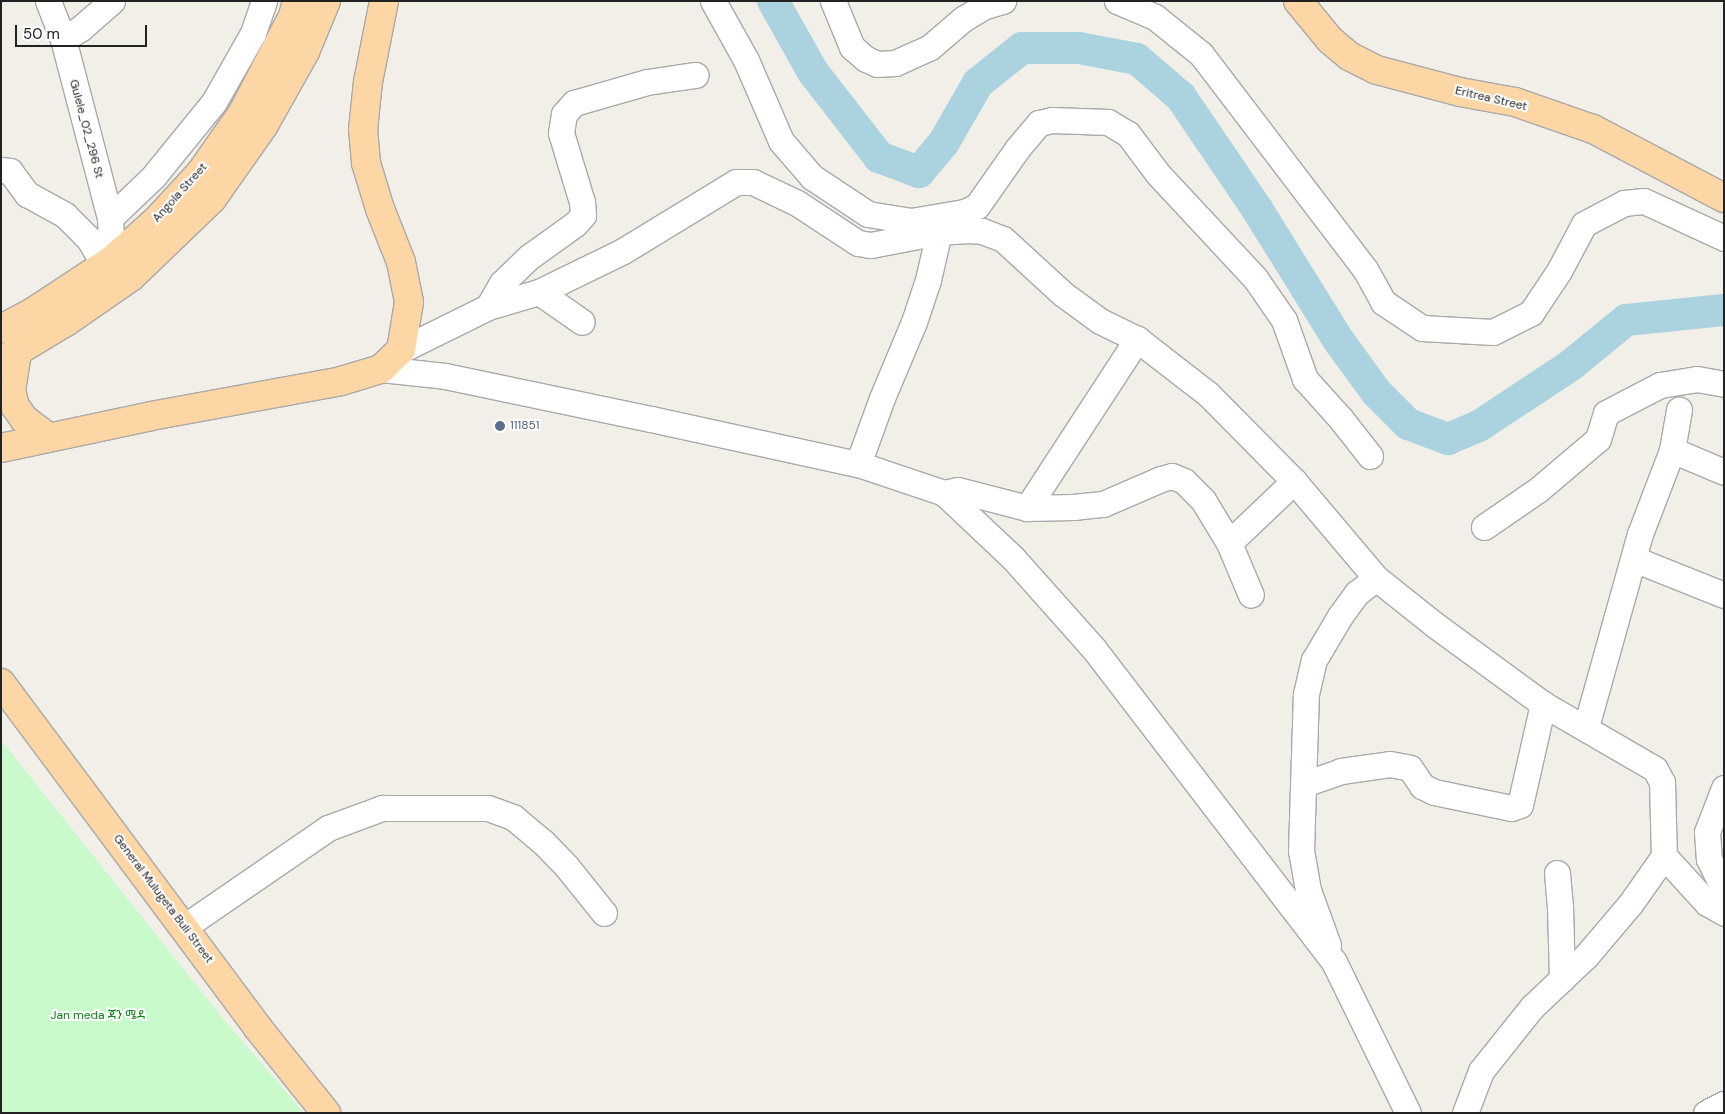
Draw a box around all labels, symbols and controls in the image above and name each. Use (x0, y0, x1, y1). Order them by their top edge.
scale bar (18, 15, 150, 47)
text: 50 m (23, 24, 60, 44)
street label: Gulele_02_296 St (66, 78, 106, 180)
street label: Eritrea Street (1454, 84, 1528, 114)
street label: Angola Street (150, 160, 210, 226)
place label: 111851 (510, 419, 540, 433)
marker: 111851 (494, 420, 506, 432)
street label: General Mulugeta Buli Street (110, 832, 216, 966)
park label: Jan meda ጃን ሜዳ (50, 1009, 146, 1023)

